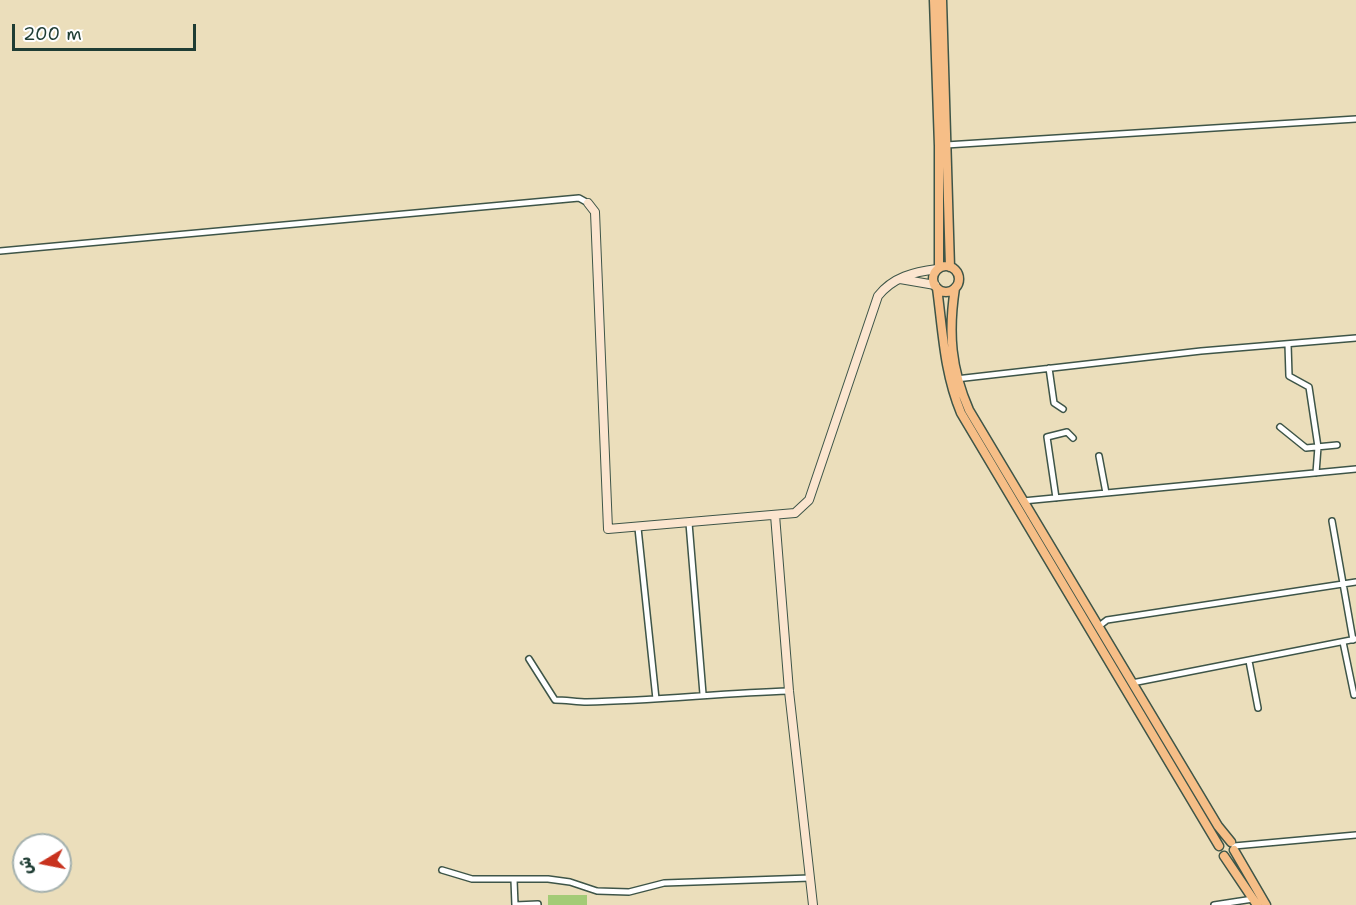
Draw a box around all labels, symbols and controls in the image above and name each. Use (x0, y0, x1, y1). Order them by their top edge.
scale bar (15, 12, 200, 50)
text: 200 m (23, 22, 82, 46)
north arrow (12, 833, 72, 893)
text: ش (14, 855, 38, 876)

